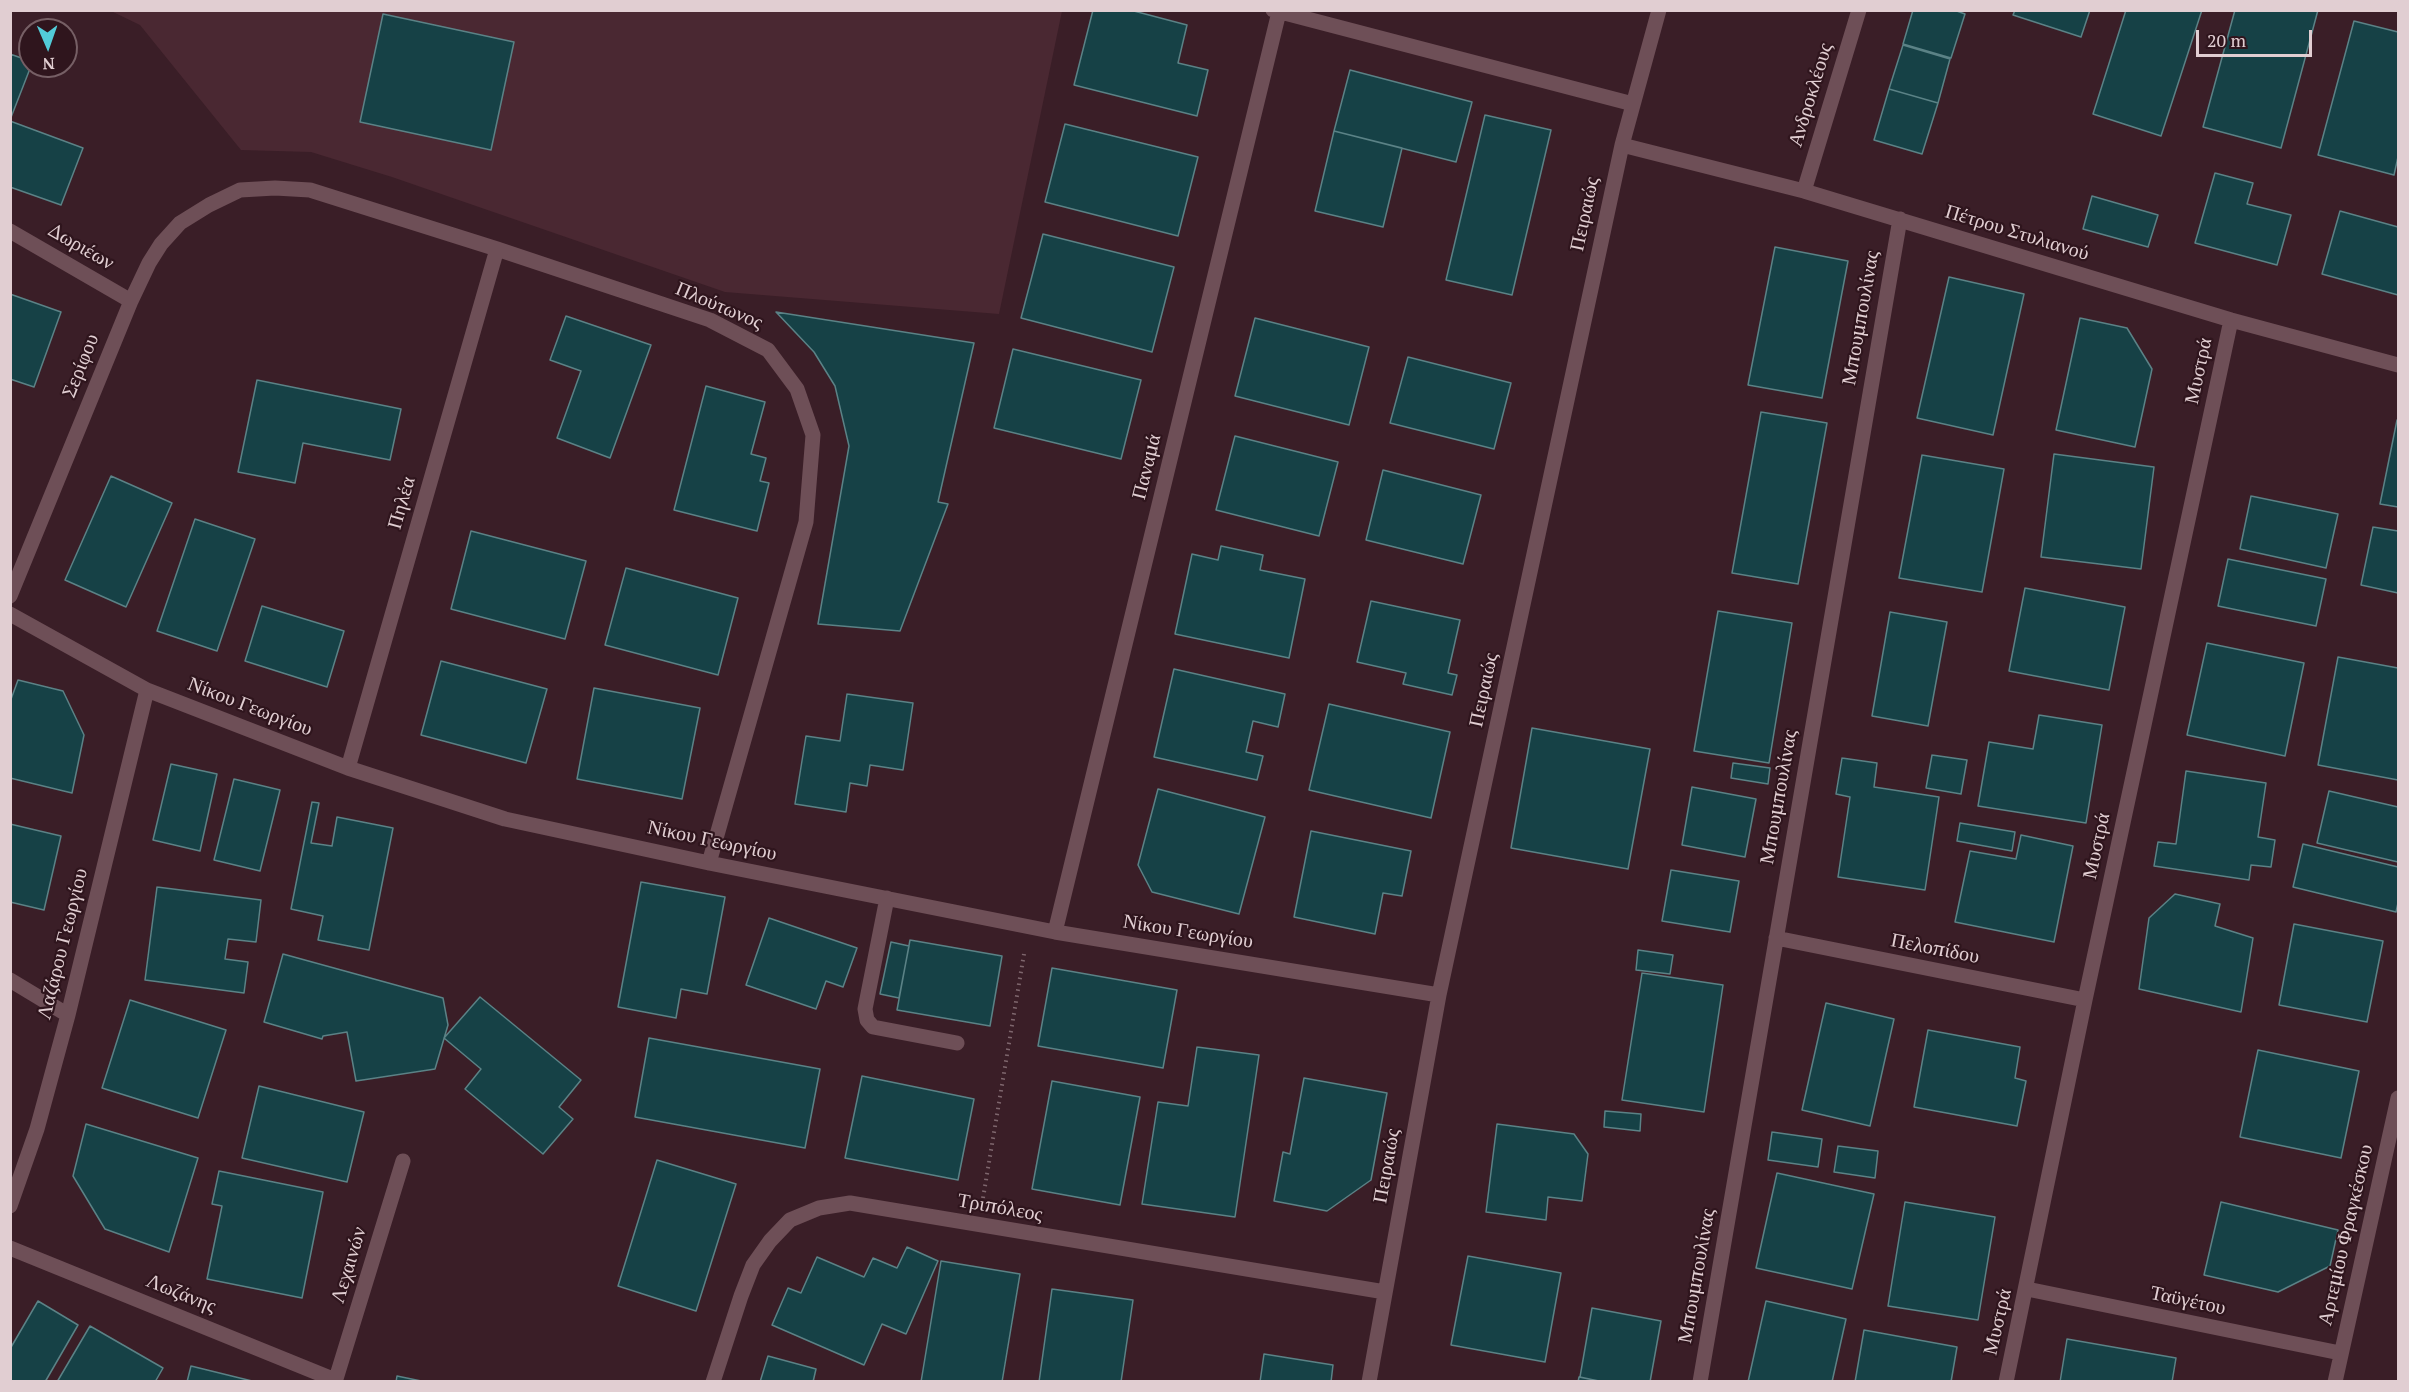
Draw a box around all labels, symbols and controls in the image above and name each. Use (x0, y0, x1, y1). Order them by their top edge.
north arrow (18, 18, 78, 78)
scale bar (2199, 18, 2314, 56)
text: 20 m (2207, 28, 2246, 52)
street label: Ανδροκλέους (1784, 40, 1838, 150)
text: N (42, 53, 55, 75)
street label: Πειραιώς (1565, 175, 1605, 253)
street label: Πέτρου Στυλιανού (1942, 200, 2092, 266)
street label: Δωριέων (44, 219, 118, 275)
street label: Μπουμπουλίνας (1837, 249, 1885, 387)
street label: Πλούτωνος (672, 277, 766, 335)
street label: Σερίφου (57, 331, 105, 401)
street label: Μυστρά (2180, 336, 2218, 406)
street label: Παναμά (1127, 432, 1167, 502)
street label: Πηλέα (383, 474, 421, 532)
street label: Πειραιώς (1464, 651, 1504, 729)
street label: Νίκου Γεωργίου (184, 672, 316, 742)
street label: Μπουμπουλίνας (1755, 728, 1803, 866)
street label: Μυστρά (2078, 811, 2116, 881)
street label: Νίκου Γεωργίου (645, 816, 779, 866)
street label: Λαζάρου Γεωργίου (33, 866, 93, 1022)
street label: Νίκου Γεωργίου (1121, 910, 1255, 954)
street label: Πελοπίδου (1889, 929, 1981, 969)
street label: Πειραιώς (1369, 1127, 1405, 1205)
street label: Αρτεμίου Φραγκέσκου (2313, 1142, 2379, 1328)
street label: Τριπόλεος (956, 1189, 1044, 1227)
street label: Μπουμπουλίνας (1673, 1207, 1721, 1345)
street label: Λεχαινών (326, 1224, 372, 1306)
street label: Λωζάνης (143, 1269, 219, 1319)
street label: Ταϋγέτου (2148, 1281, 2228, 1321)
street label: Μυστρά (1979, 1287, 2017, 1357)

